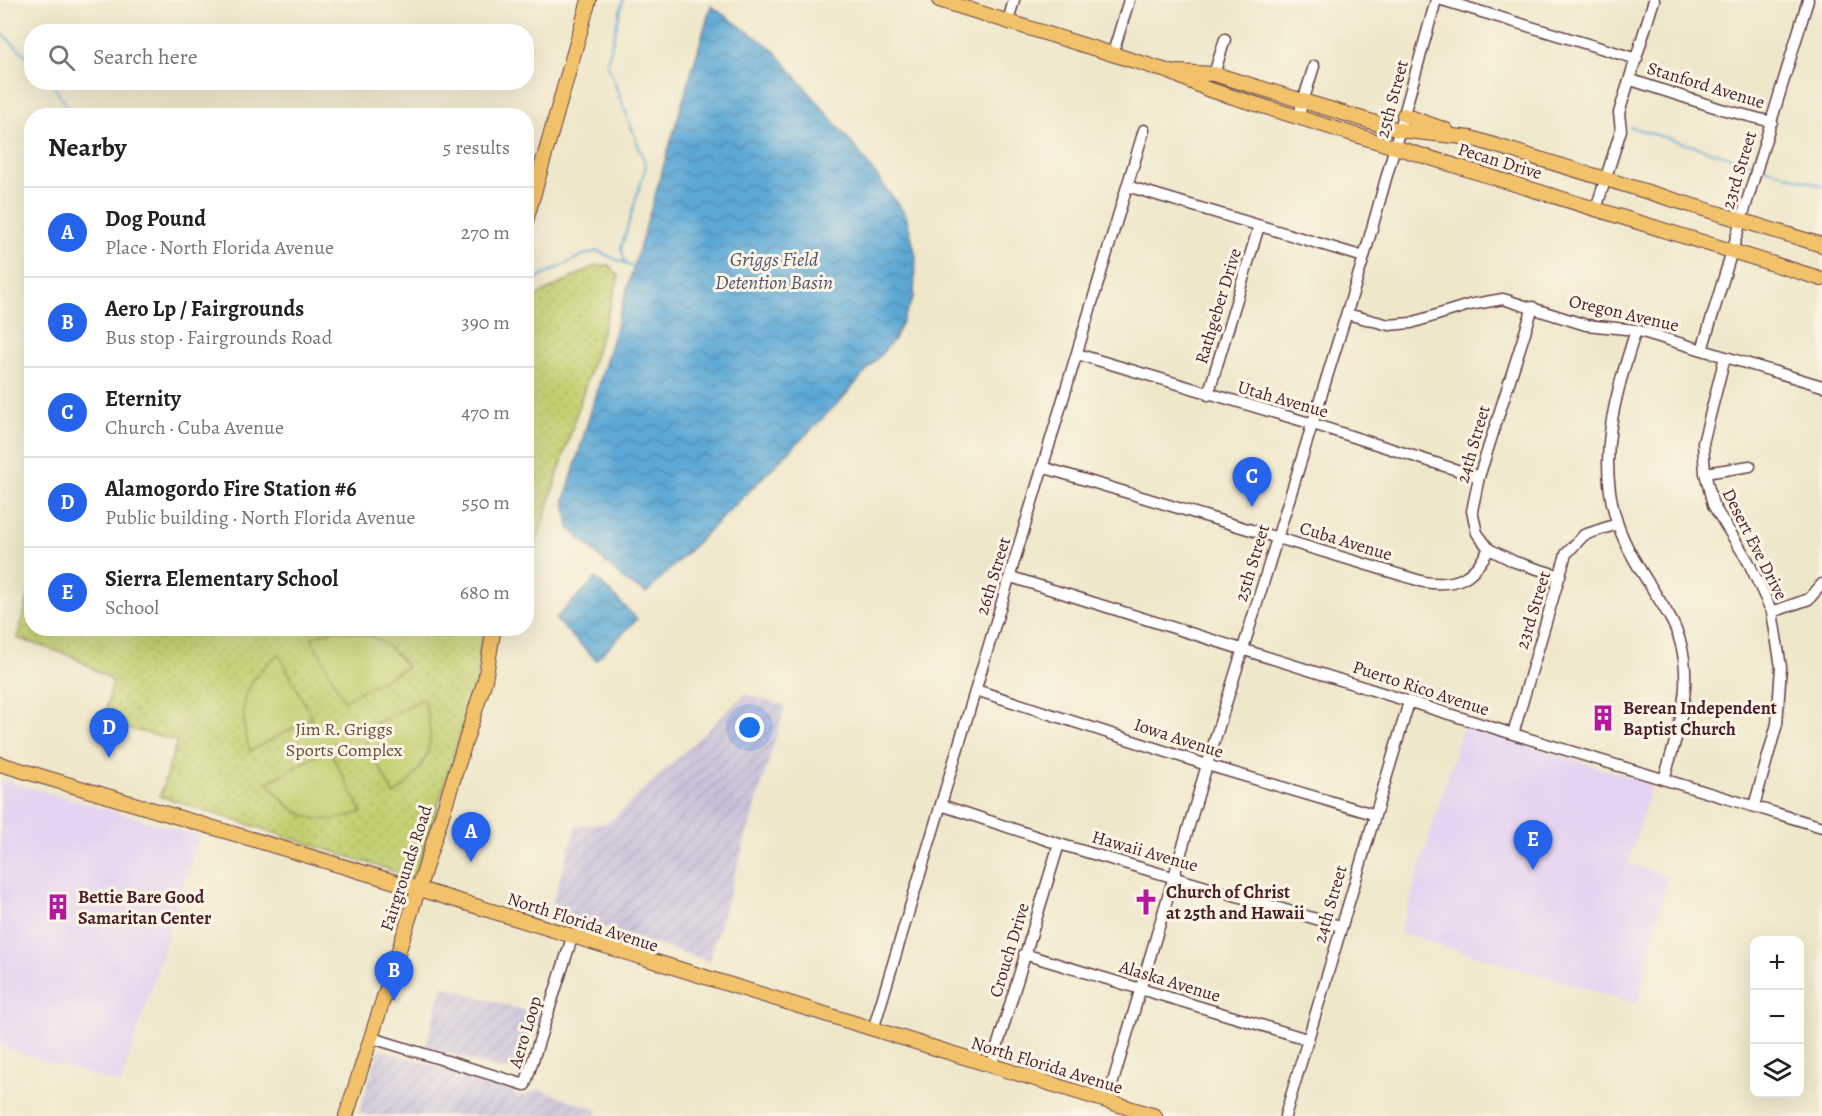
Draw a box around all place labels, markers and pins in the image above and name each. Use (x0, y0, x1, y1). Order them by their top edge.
pin: C (1232, 458, 1272, 507)
place label: Berean Independent Baptist Church (1623, 696, 1777, 741)
building icon: Berean Independent Baptist Church (1588, 703, 1618, 733)
pin: D (90, 708, 128, 758)
pin: A (452, 812, 490, 862)
pin: E (1514, 820, 1552, 870)
place label: Church of Christ at 25th and Hawaii (1166, 880, 1305, 925)
place label: Bettie Bare Good Samaritan Center (78, 885, 212, 930)
church icon: Church of Christ at 25th and Hawaii (1131, 887, 1161, 917)
building icon: Bettie Bare Good Samaritan Center (43, 892, 73, 922)
pin: B (374, 952, 414, 1001)

